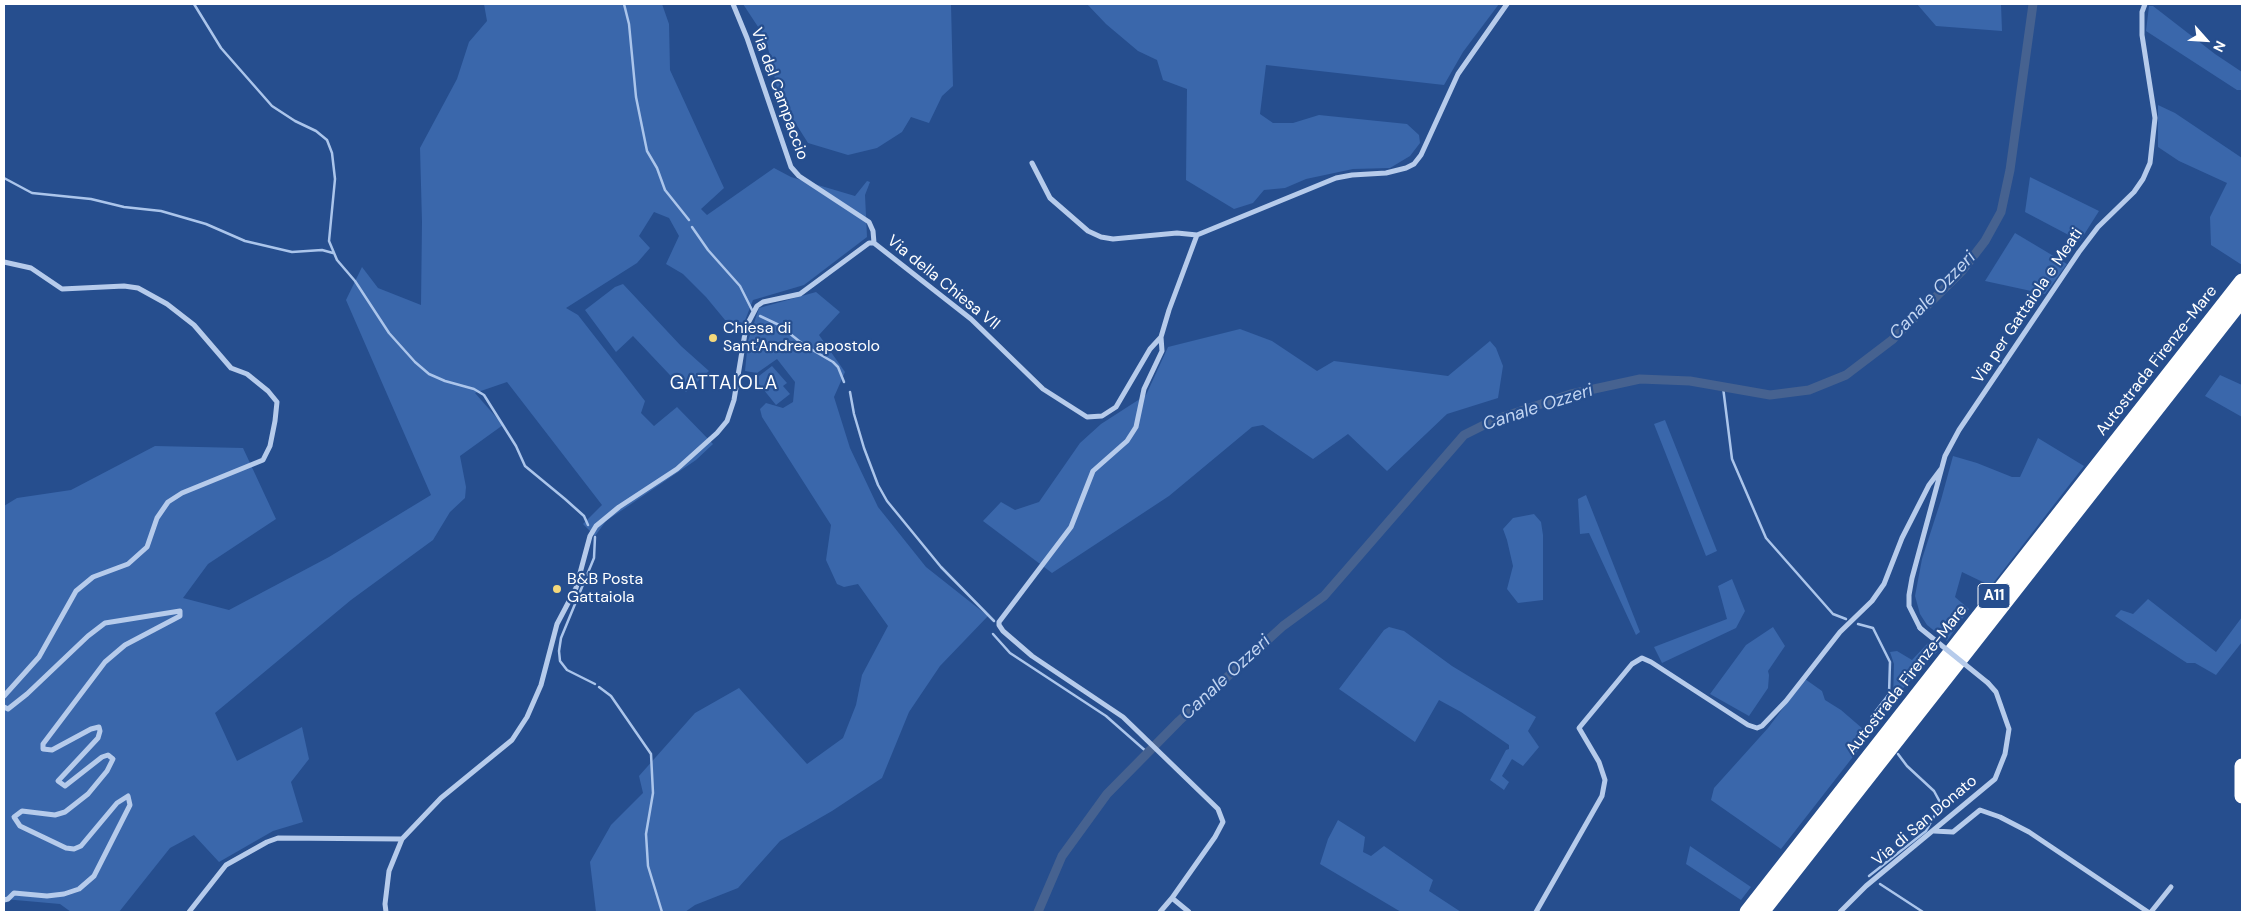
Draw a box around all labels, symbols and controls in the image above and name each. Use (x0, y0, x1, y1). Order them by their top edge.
north arrow (2181, 15, 2231, 65)
street label: Via del Campaccio (746, 25, 812, 163)
text: N (2209, 38, 2230, 55)
street label: Via per Gattaiola e Meati (1969, 225, 2087, 387)
street label: Via della Chiesa VII (883, 232, 1003, 334)
water label: Canale Ozzeri (1885, 247, 1981, 345)
street label: Autostrada Firenze-Mare (2093, 282, 2221, 440)
place label: Chiesa di Sant'Andrea apostolo (723, 319, 880, 357)
marker: Chiesa di Sant'Andrea apostolo (707, 332, 719, 344)
district label: GATTAIOLA (669, 373, 779, 395)
water label: Canale Ozzeri (1480, 380, 1596, 436)
place label: B&B Posta Gattaiola (567, 570, 643, 608)
marker: B&B Posta Gattaiola (551, 583, 563, 595)
road number: A11 (1978, 584, 2010, 608)
street label: Autostrada Firenze-Mare (1843, 601, 1971, 759)
water label: Canale Ozzeri (1177, 631, 1275, 725)
street label: Via di San Donato (1869, 772, 1981, 870)

